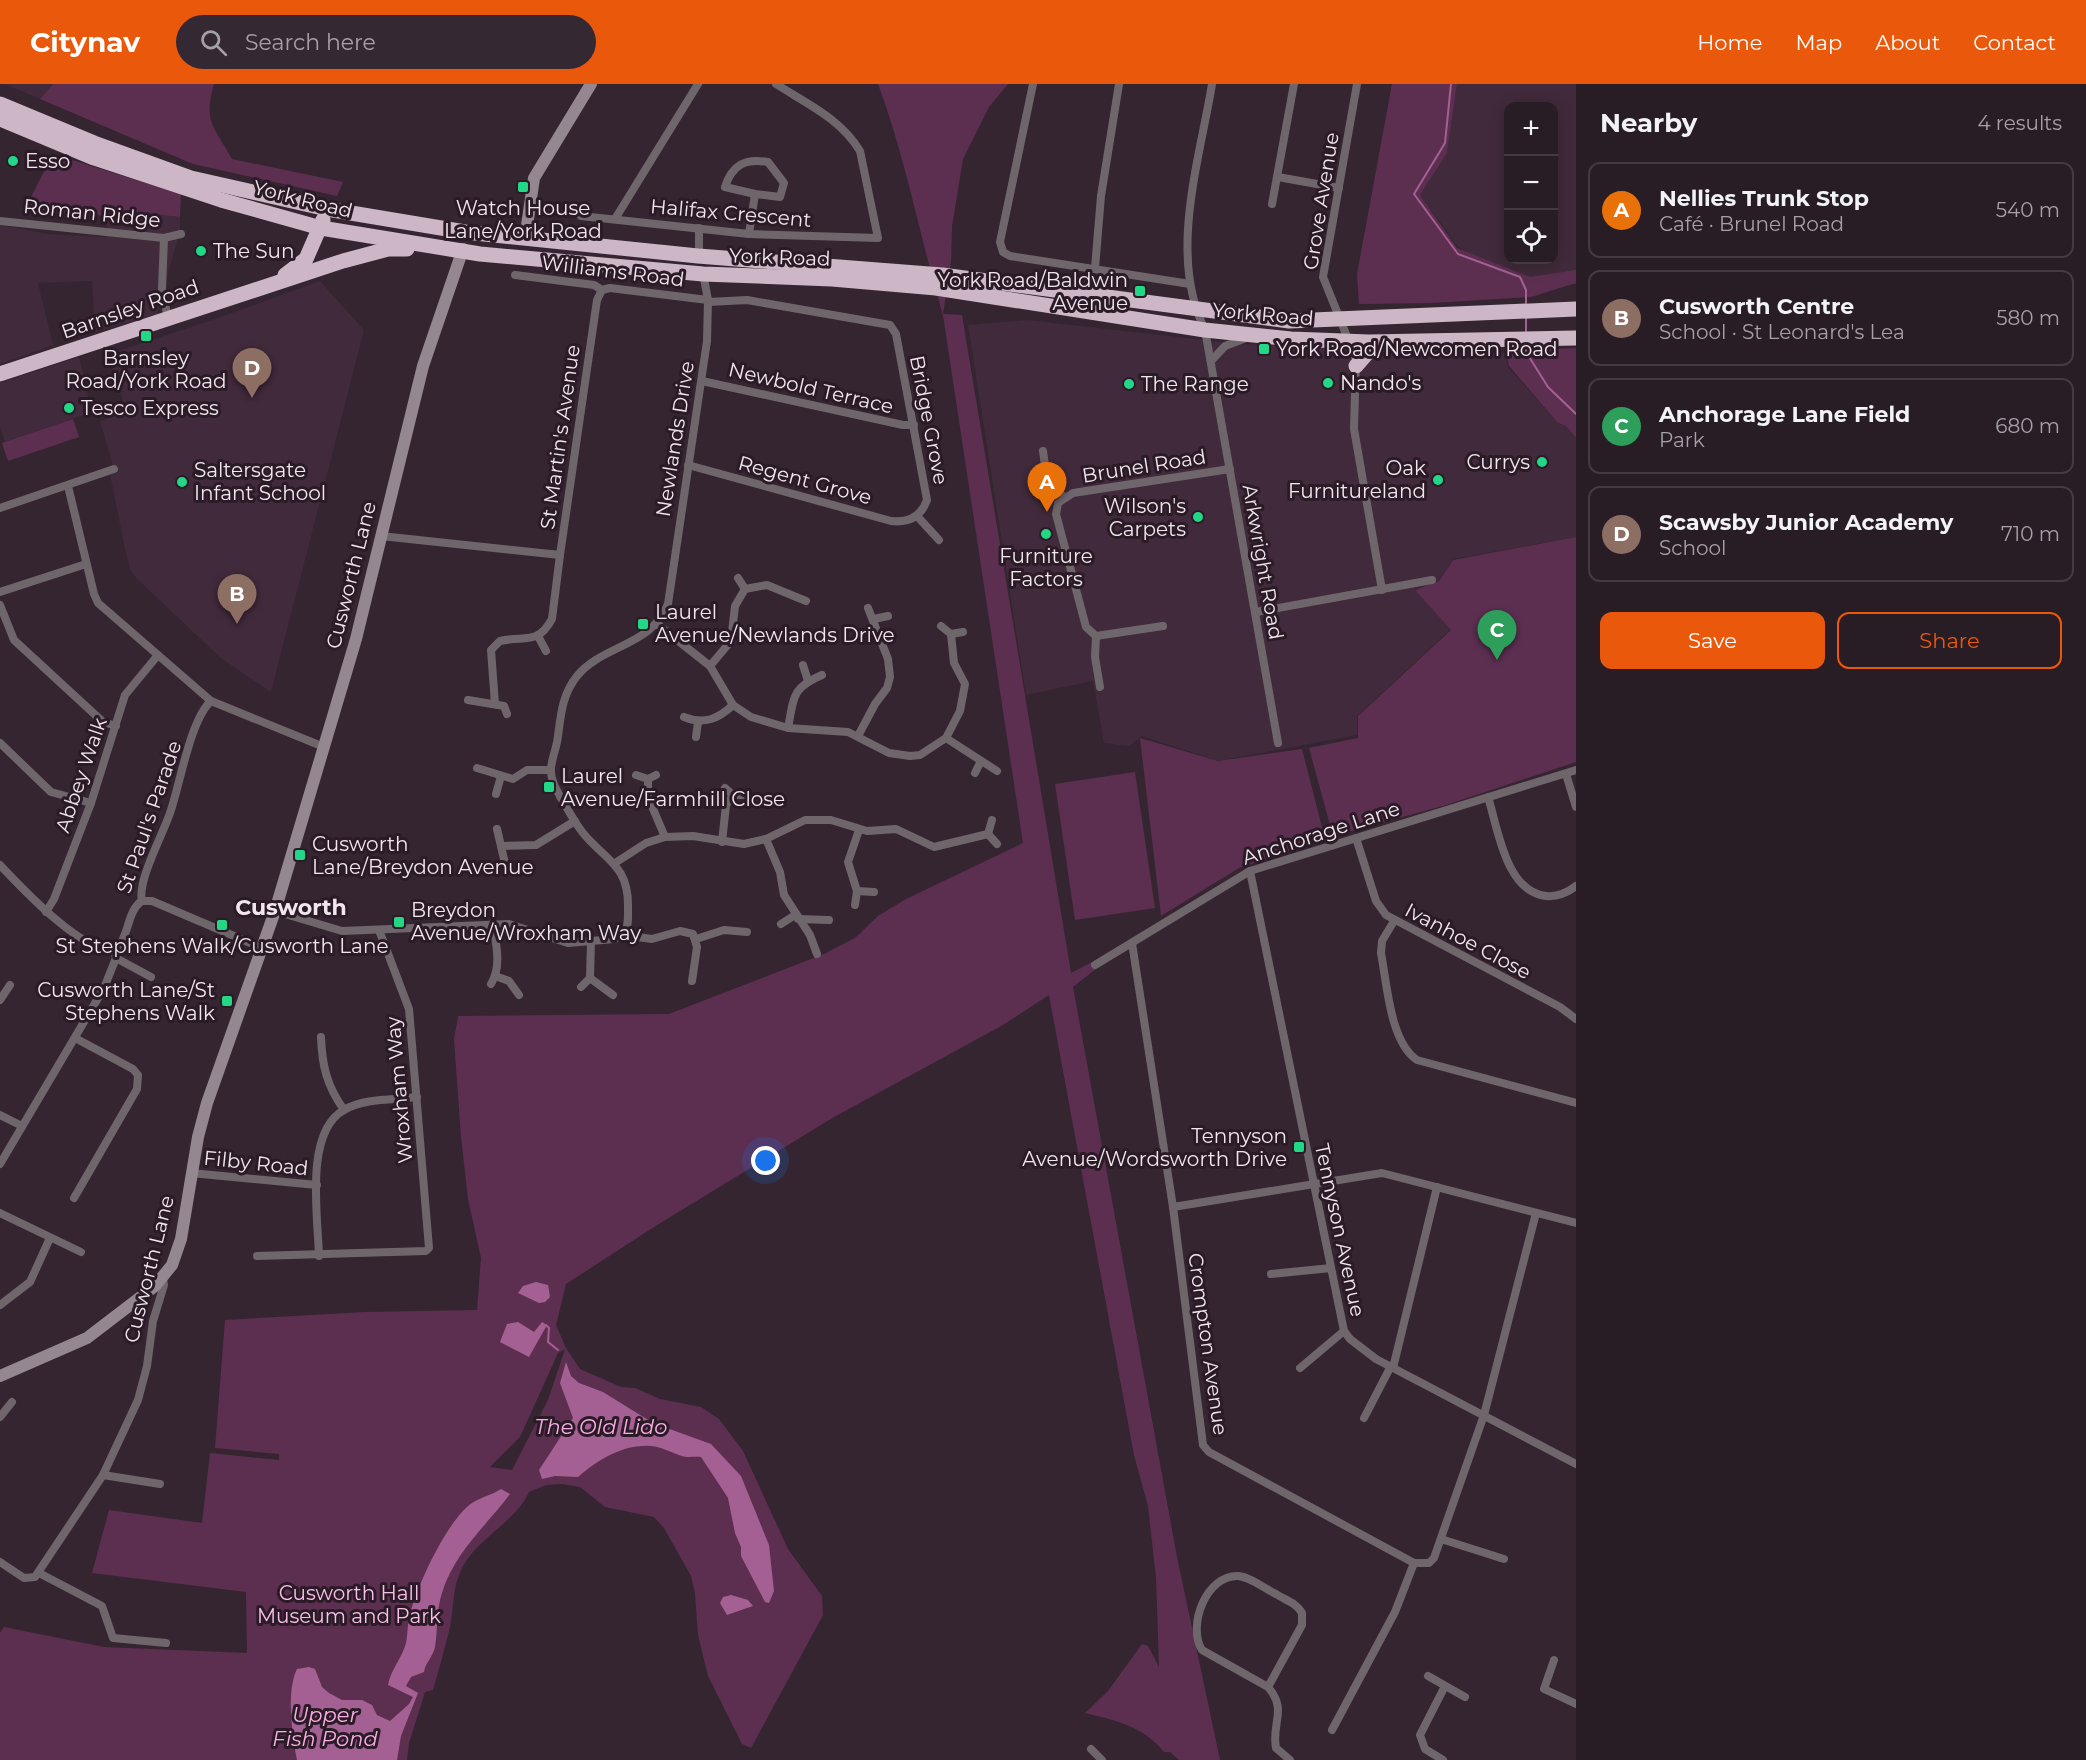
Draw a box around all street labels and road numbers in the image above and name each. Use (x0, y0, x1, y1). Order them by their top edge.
street label: Grove Avenue (1298, 131, 1344, 271)
street label: York Road (251, 175, 355, 223)
street label: Roman Ridge (22, 194, 162, 232)
street label: Halifax Crescent (649, 194, 813, 232)
street label: York Road (729, 243, 831, 271)
street label: Williams Road (540, 250, 686, 292)
street label: Barnsley Road (58, 274, 202, 344)
street label: York Road (1211, 298, 1315, 330)
street label: St Martin's Avenue (535, 343, 585, 531)
street label: Bridge Grove (905, 353, 953, 487)
street label: Newbold Terrace (726, 357, 896, 419)
street label: Newlands Drive (651, 359, 699, 519)
street label: Brunel Road (1080, 444, 1208, 488)
street label: Regent Grove (736, 451, 874, 509)
street label: Arkwright Road (1238, 482, 1288, 642)
street label: Cusworth Lane (321, 499, 381, 651)
street label: Abbey Walk (50, 714, 112, 836)
street label: St Paul's Parade (112, 738, 186, 896)
street label: Anchorage Lane (1239, 796, 1403, 870)
street label: Ivanhoe Close (1401, 898, 1535, 984)
street label: Wroxham Way (381, 1015, 417, 1164)
street label: Tennyson Avenue (1310, 1141, 1370, 1319)
street label: Filby Road (203, 1146, 309, 1180)
street label: Cusworth Lane (119, 1193, 179, 1345)
street label: Crompton Avenue (1183, 1251, 1233, 1437)

